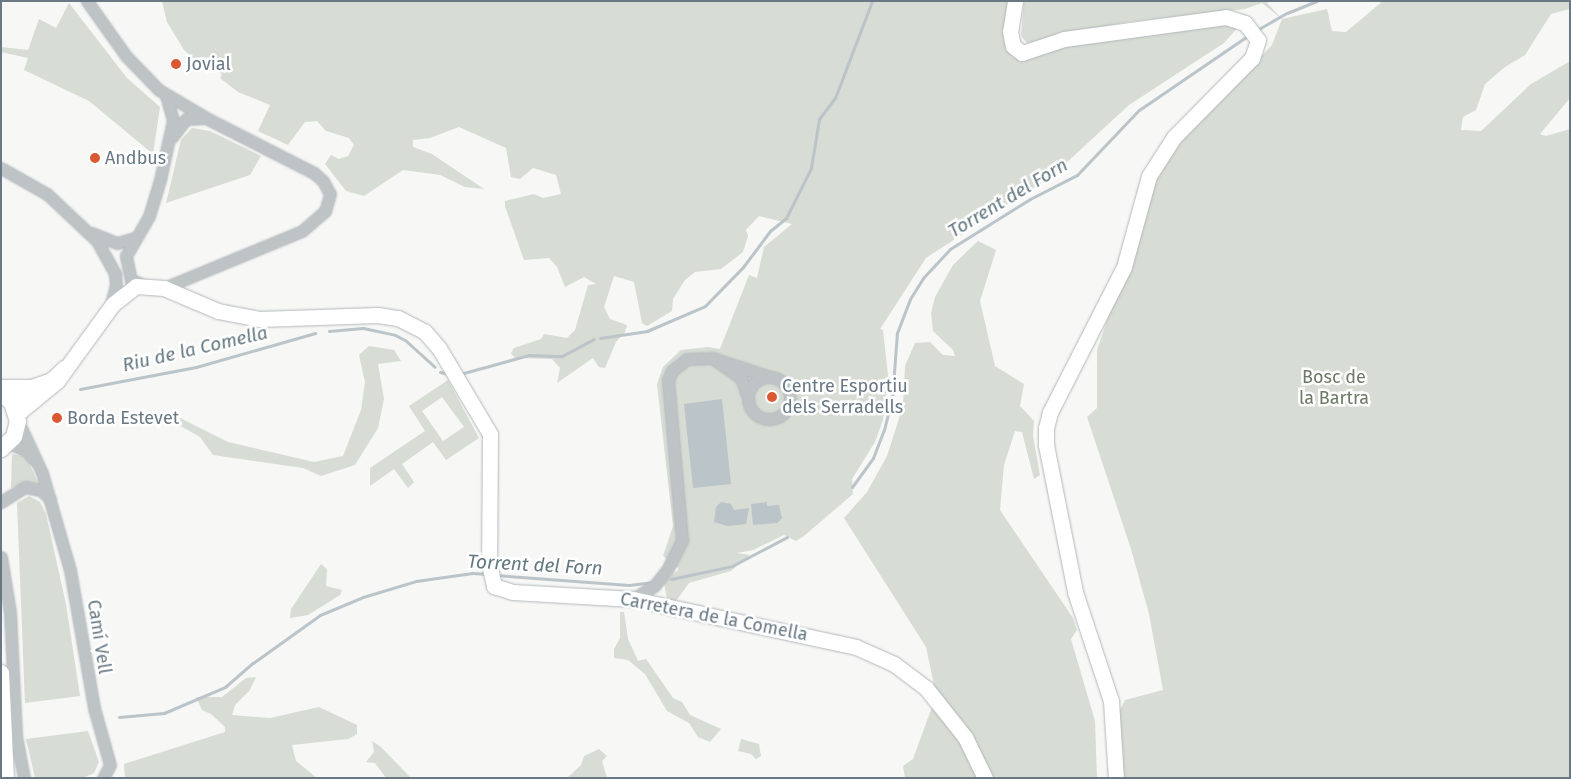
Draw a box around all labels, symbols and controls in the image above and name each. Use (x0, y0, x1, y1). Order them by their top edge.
place label: Jovial (186, 53, 231, 75)
marker: Jovial (170, 58, 182, 70)
place label: Andbus (105, 147, 166, 169)
marker: Andbus (89, 152, 101, 164)
water label: Torrent del Forn (944, 153, 1072, 243)
water label: Riu de la Comella (120, 321, 270, 377)
park label: Bosc de la Bartra (1299, 367, 1369, 409)
place label: Centre Esportiu dels Serradells (782, 376, 908, 418)
marker: Centre Esportiu dels Serradells (766, 391, 778, 403)
place label: Borda Estevet (67, 407, 179, 429)
marker: Borda Estevet (51, 412, 63, 424)
water label: Torrent del Forn (467, 550, 603, 580)
street label: Carretera de la Comella (618, 588, 810, 646)
street label: Camí Vell (82, 598, 116, 676)

